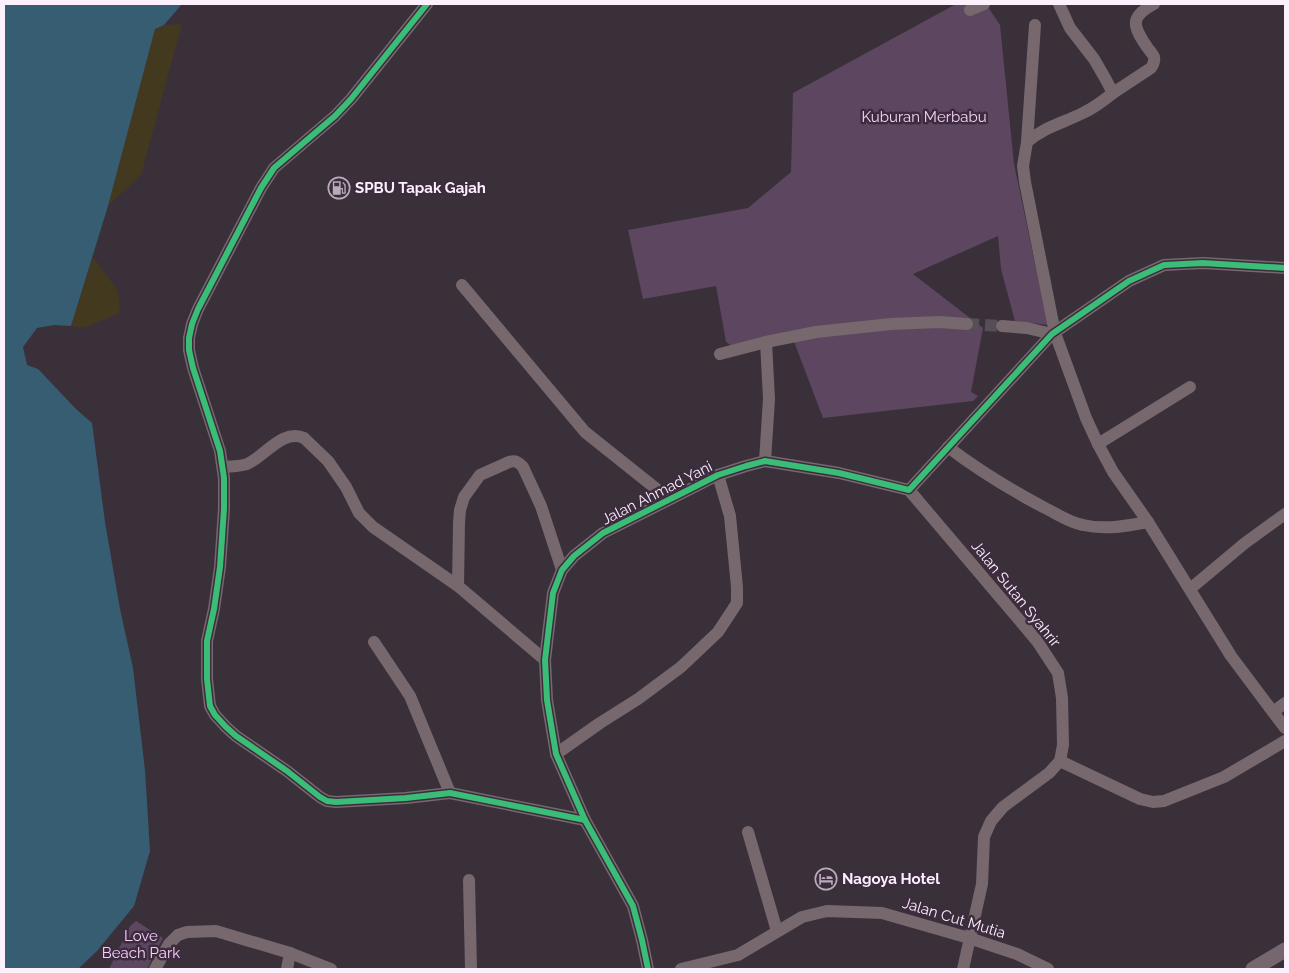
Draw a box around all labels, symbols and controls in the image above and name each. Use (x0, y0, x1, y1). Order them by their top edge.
park label: Kuburan Merbabu (861, 108, 987, 126)
fuel station icon: SPBU Tapak Gajah (327, 176, 351, 200)
place label: SPBU Tapak Gajah (355, 179, 486, 197)
street label: Jalan Ahmad Yani (599, 457, 715, 529)
street label: Jalan Sutan Syahrir (968, 537, 1065, 651)
hotel icon: Nagoya Hotel (814, 867, 838, 891)
place label: Nagoya Hotel (842, 870, 940, 888)
street label: Jalan Cut Mutia (900, 894, 1008, 942)
park label: Love Beach Park (102, 927, 180, 962)

